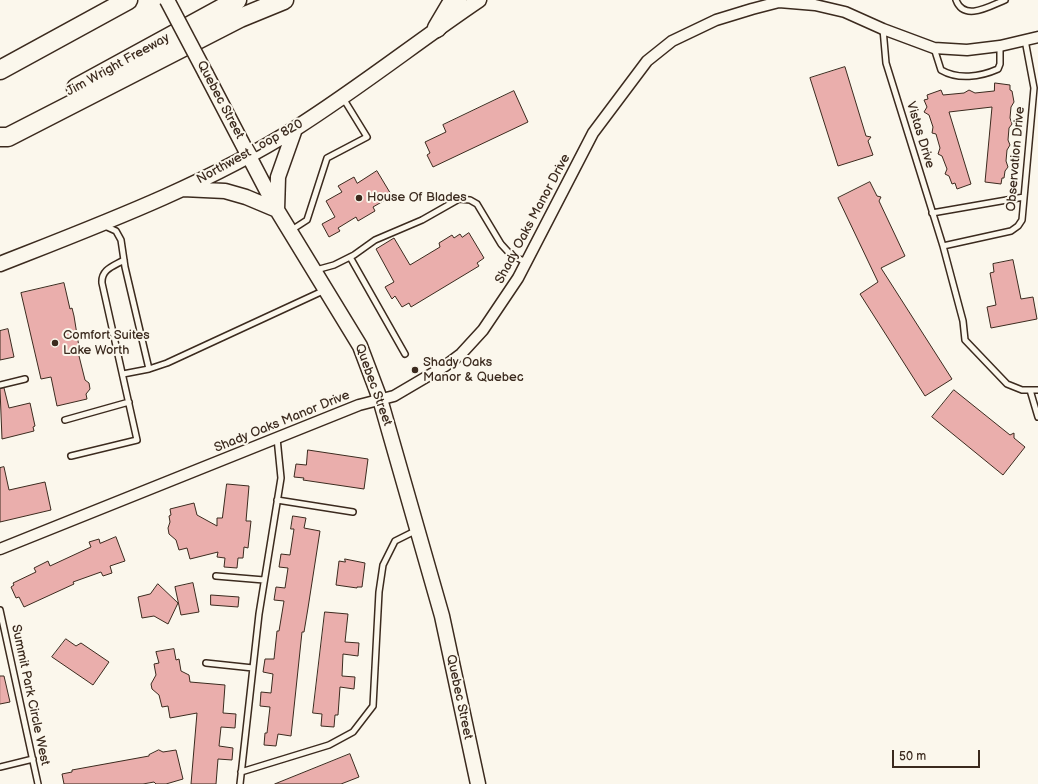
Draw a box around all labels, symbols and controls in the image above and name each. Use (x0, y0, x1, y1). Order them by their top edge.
street label: Jim Wright Freeway (64, 30, 172, 100)
street label: Quebec Street (193, 58, 247, 142)
street label: Vistas Drive (902, 100, 938, 170)
street label: Observation Drive (1004, 106, 1028, 212)
street label: Northwest Loop 820 (194, 116, 306, 188)
street label: Shady Oaks Manor Drive (492, 151, 574, 287)
place label: House Of Blades (367, 190, 467, 206)
marker: House Of Blades (354, 193, 364, 203)
place label: Comfort Suites Lake Worth (63, 328, 150, 359)
marker: Comfort Suites Lake Worth (50, 338, 60, 348)
street label: Quebec Street (351, 342, 395, 428)
place label: Shady Oaks Manor & Quebec (423, 355, 524, 386)
marker: Shady Oaks Manor & Quebec (410, 365, 420, 375)
street label: Shady Oaks Manor Drive (212, 388, 352, 456)
street label: Summit Park Circle West (7, 623, 53, 767)
street label: Quebec Street (442, 653, 476, 741)
scale bar (894, 742, 982, 768)
text: 50 m (899, 749, 926, 764)

